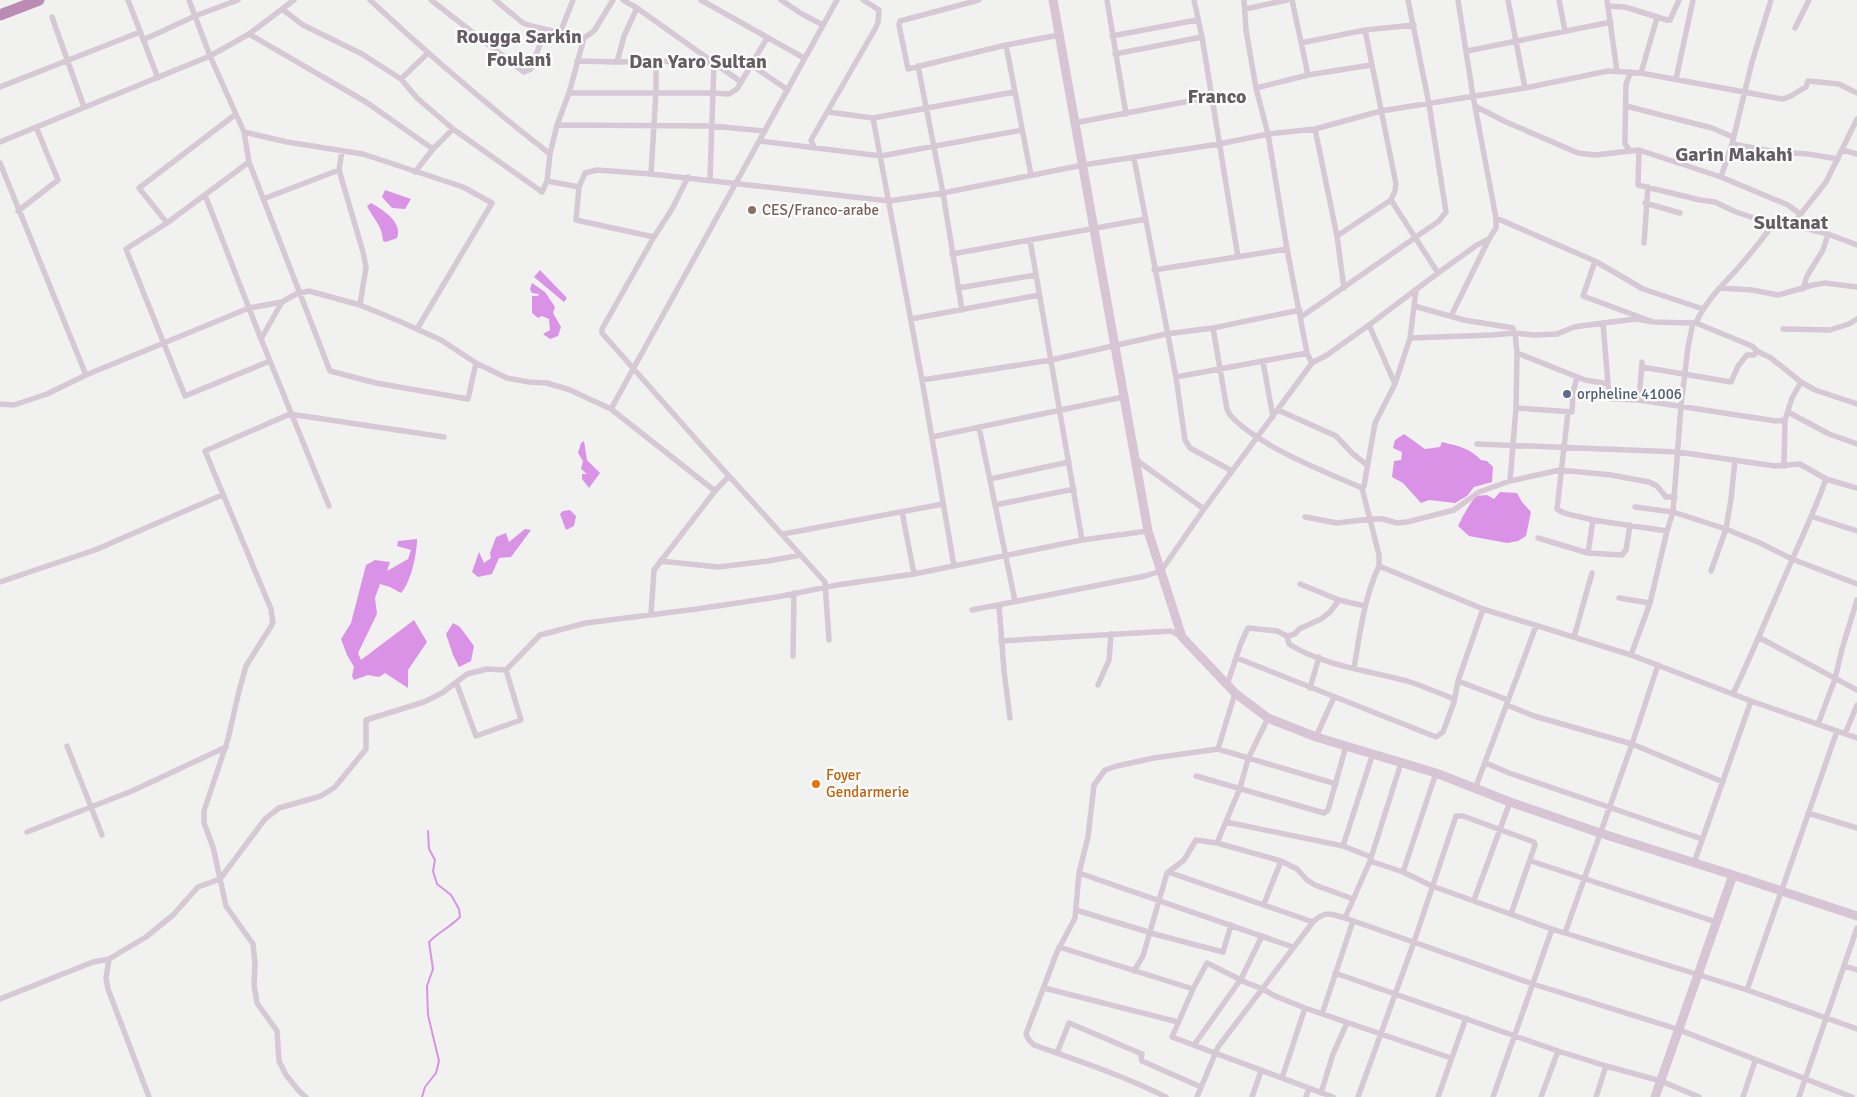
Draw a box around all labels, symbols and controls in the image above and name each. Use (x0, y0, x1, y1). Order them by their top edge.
district label: Rougga Sarkin Foulani (456, 24, 582, 72)
district label: Dan Yaro Sultan (629, 49, 767, 74)
district label: Franco (1188, 84, 1246, 109)
district label: Garin Makahi (1675, 142, 1793, 167)
place label: CES/Franco-arabe (762, 201, 879, 219)
marker: CES/Franco-arabe (746, 204, 758, 216)
district label: Sultanat (1754, 210, 1829, 235)
place label: orpheline 41006 (1577, 385, 1682, 403)
marker: orpheline 41006 (1561, 388, 1573, 400)
place label: Foyer Gendarmerie (826, 766, 909, 801)
marker: Foyer Gendarmerie (810, 778, 822, 790)

